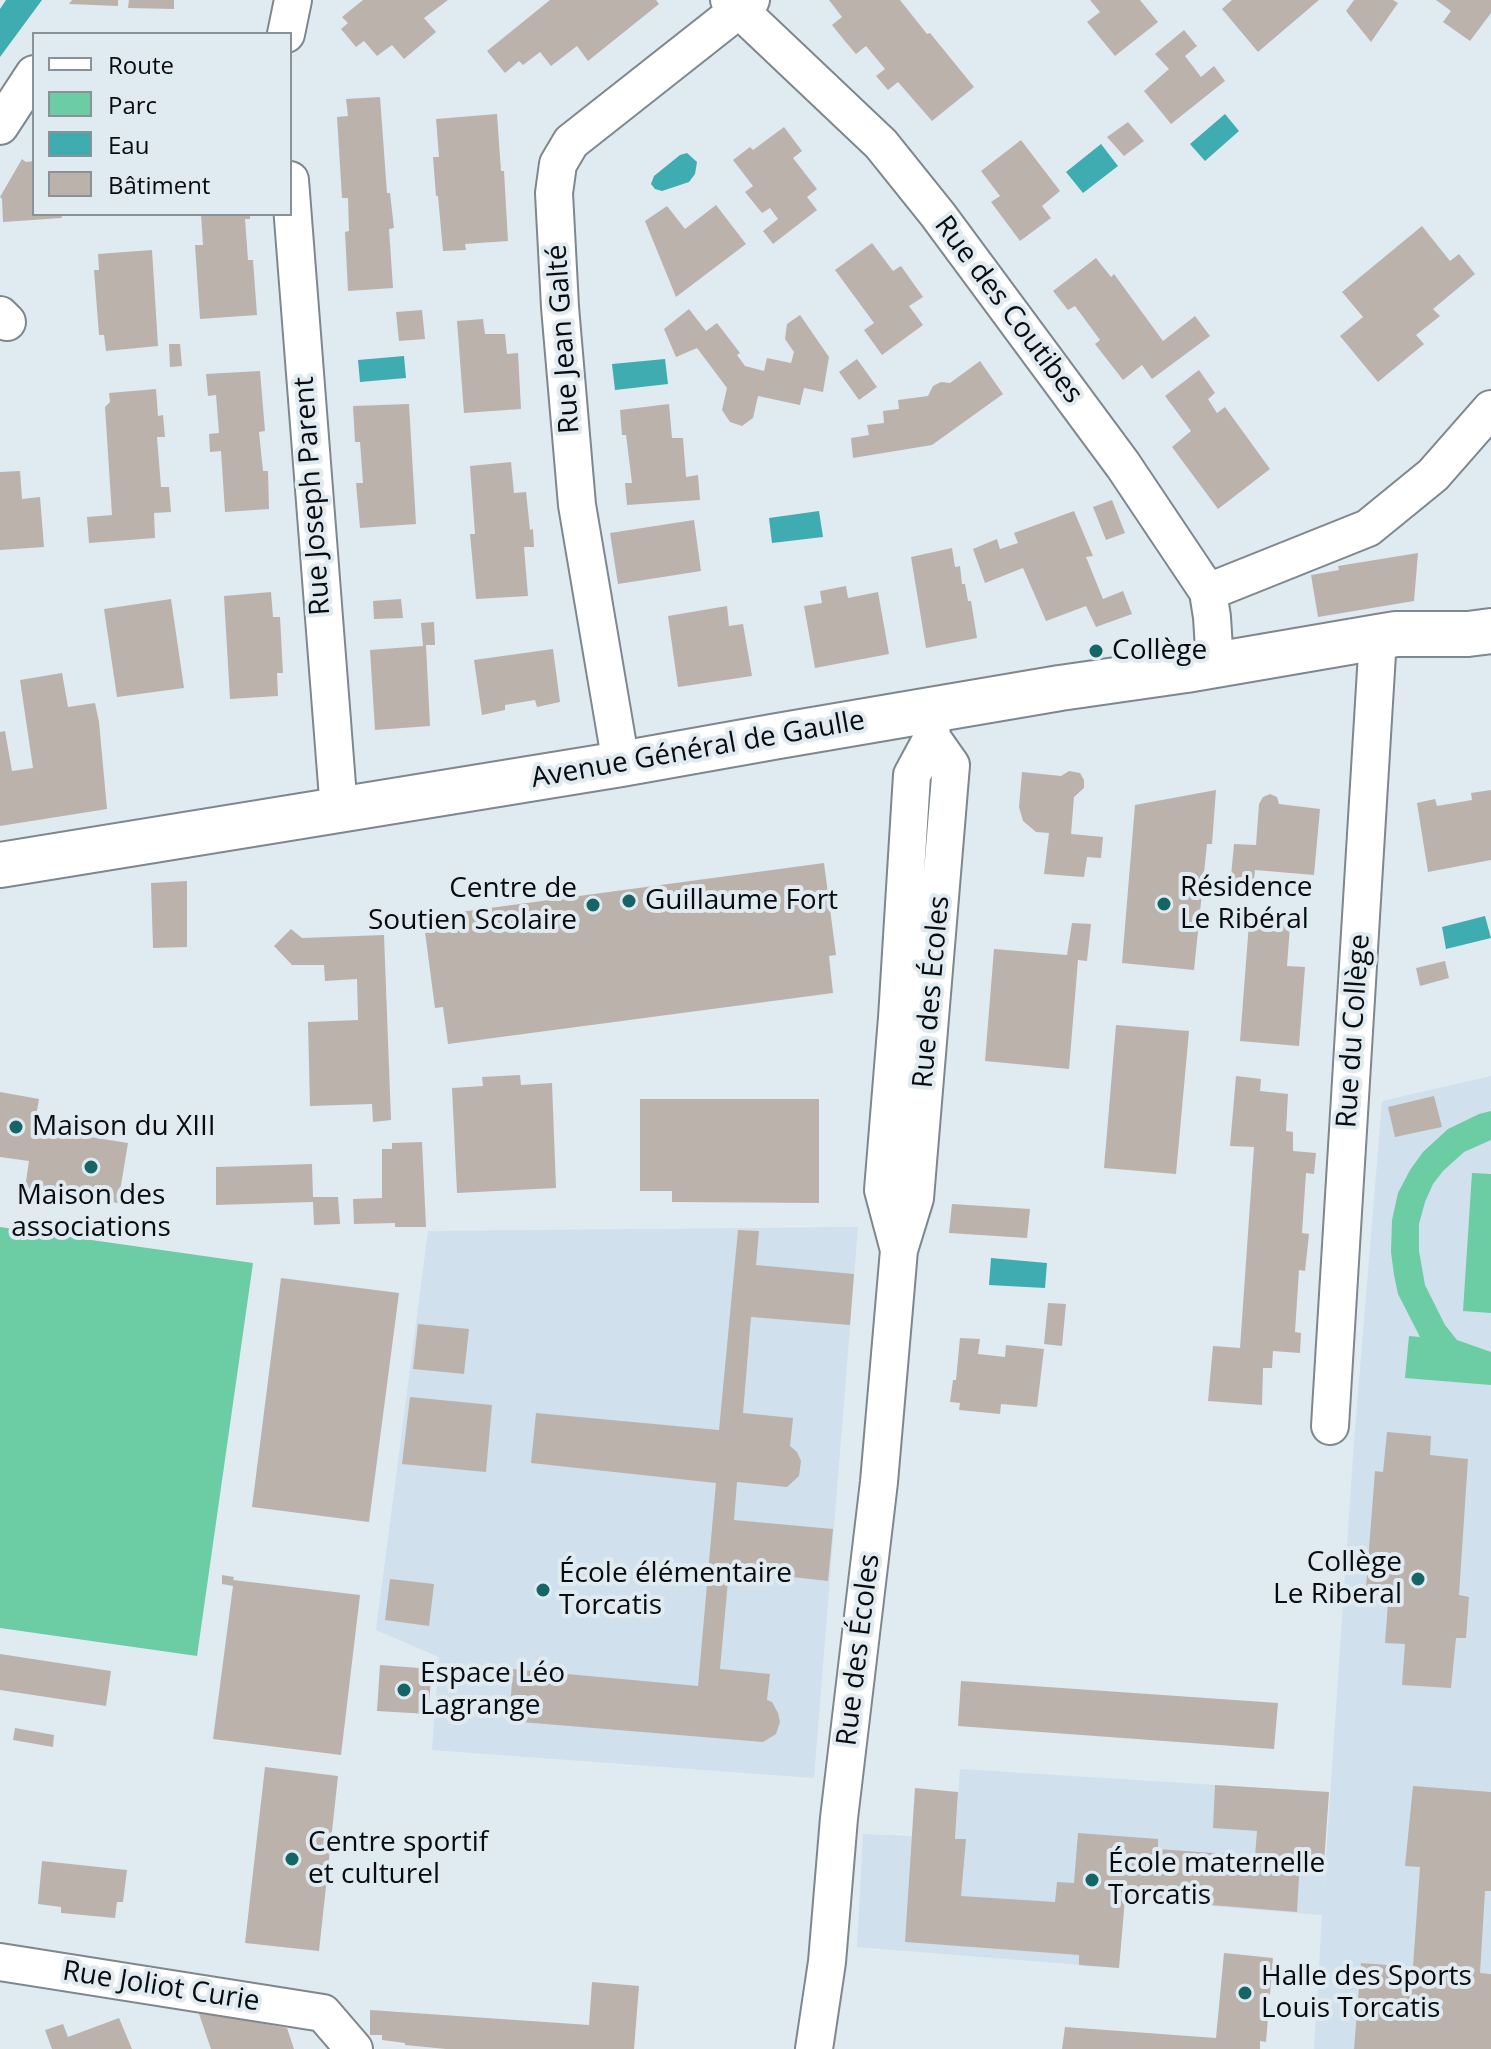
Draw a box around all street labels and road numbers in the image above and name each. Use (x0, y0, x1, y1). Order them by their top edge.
street label: Rue des Coutibes (927, 210, 1089, 410)
street label: Rue Jean Galté (541, 243, 587, 435)
street label: Rue Joseph Parent (288, 376, 338, 616)
street label: Avenue Général de Gaulle (529, 704, 867, 796)
street label: Rue des Écoles (907, 894, 957, 1090)
street label: Rue du Collège (1330, 933, 1378, 1129)
street label: Rue des Écoles (831, 1552, 887, 1748)
street label: Rue Joliot Curie (60, 1955, 262, 2019)

